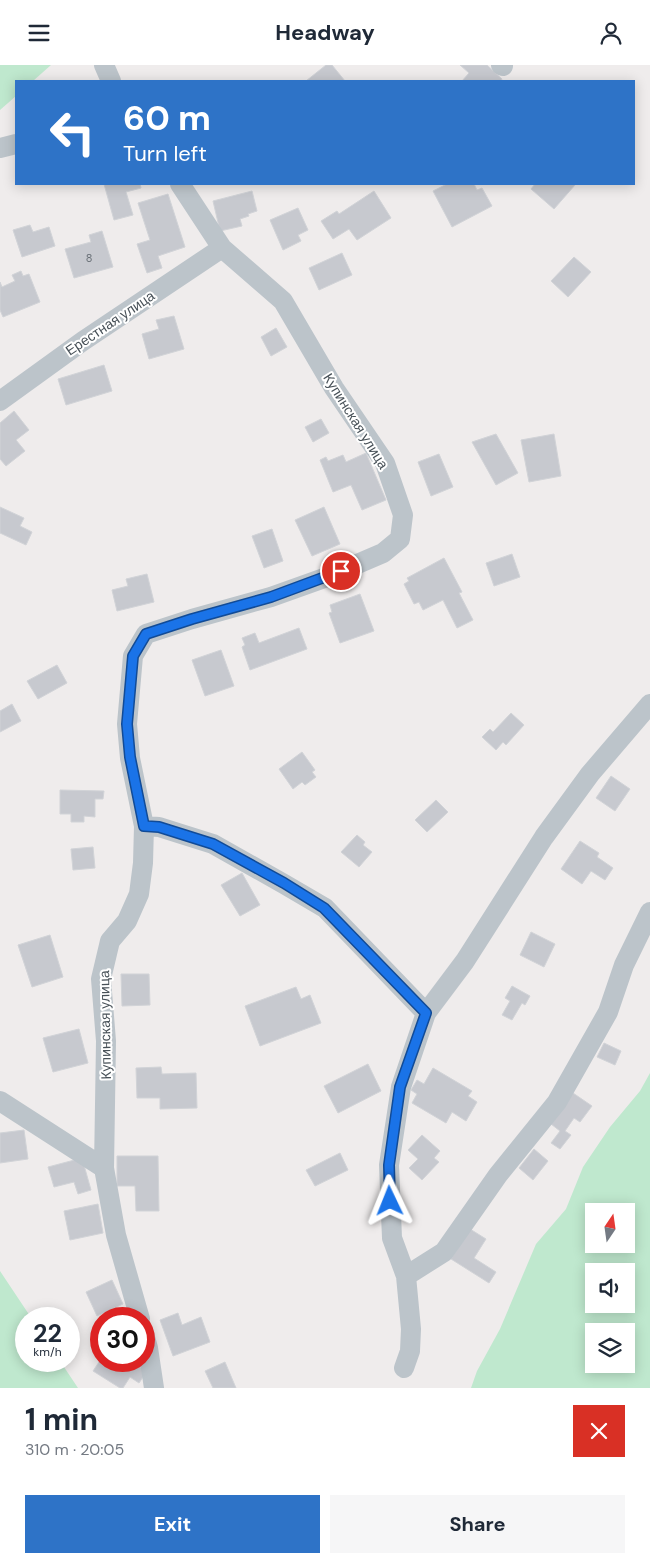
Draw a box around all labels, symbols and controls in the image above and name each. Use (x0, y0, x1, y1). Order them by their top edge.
text: Headway (275, 18, 375, 47)
icon: menu (25, 19, 53, 47)
icon: person (597, 19, 625, 47)
text: 60 m (123, 95, 211, 141)
icon: left (40, 100, 105, 165)
text: Turn left (123, 139, 207, 168)
house number: 8 (86, 251, 92, 265)
street label: Ерестная улица (62, 286, 158, 359)
street label: Купинская улица (319, 370, 393, 472)
pin (320, 550, 362, 592)
icon: arrive (327, 557, 355, 585)
street label: Купинская улица (95, 970, 115, 1080)
position arrow (363, 1174, 415, 1226)
north arrow (585, 1203, 635, 1253)
map controls (585, 1203, 635, 1373)
button: sound (585, 1263, 635, 1313)
speed limit sign: 30 (90, 1307, 155, 1372)
text: 22 (33, 1317, 62, 1350)
button: layers (585, 1323, 635, 1373)
text: km/h (33, 1344, 62, 1360)
text: 1 min (25, 1400, 98, 1439)
button: close (573, 1405, 625, 1457)
text: 310 m · 20:05 (25, 1439, 124, 1460)
button: Exit (25, 1495, 320, 1553)
button: Share (330, 1495, 625, 1553)

